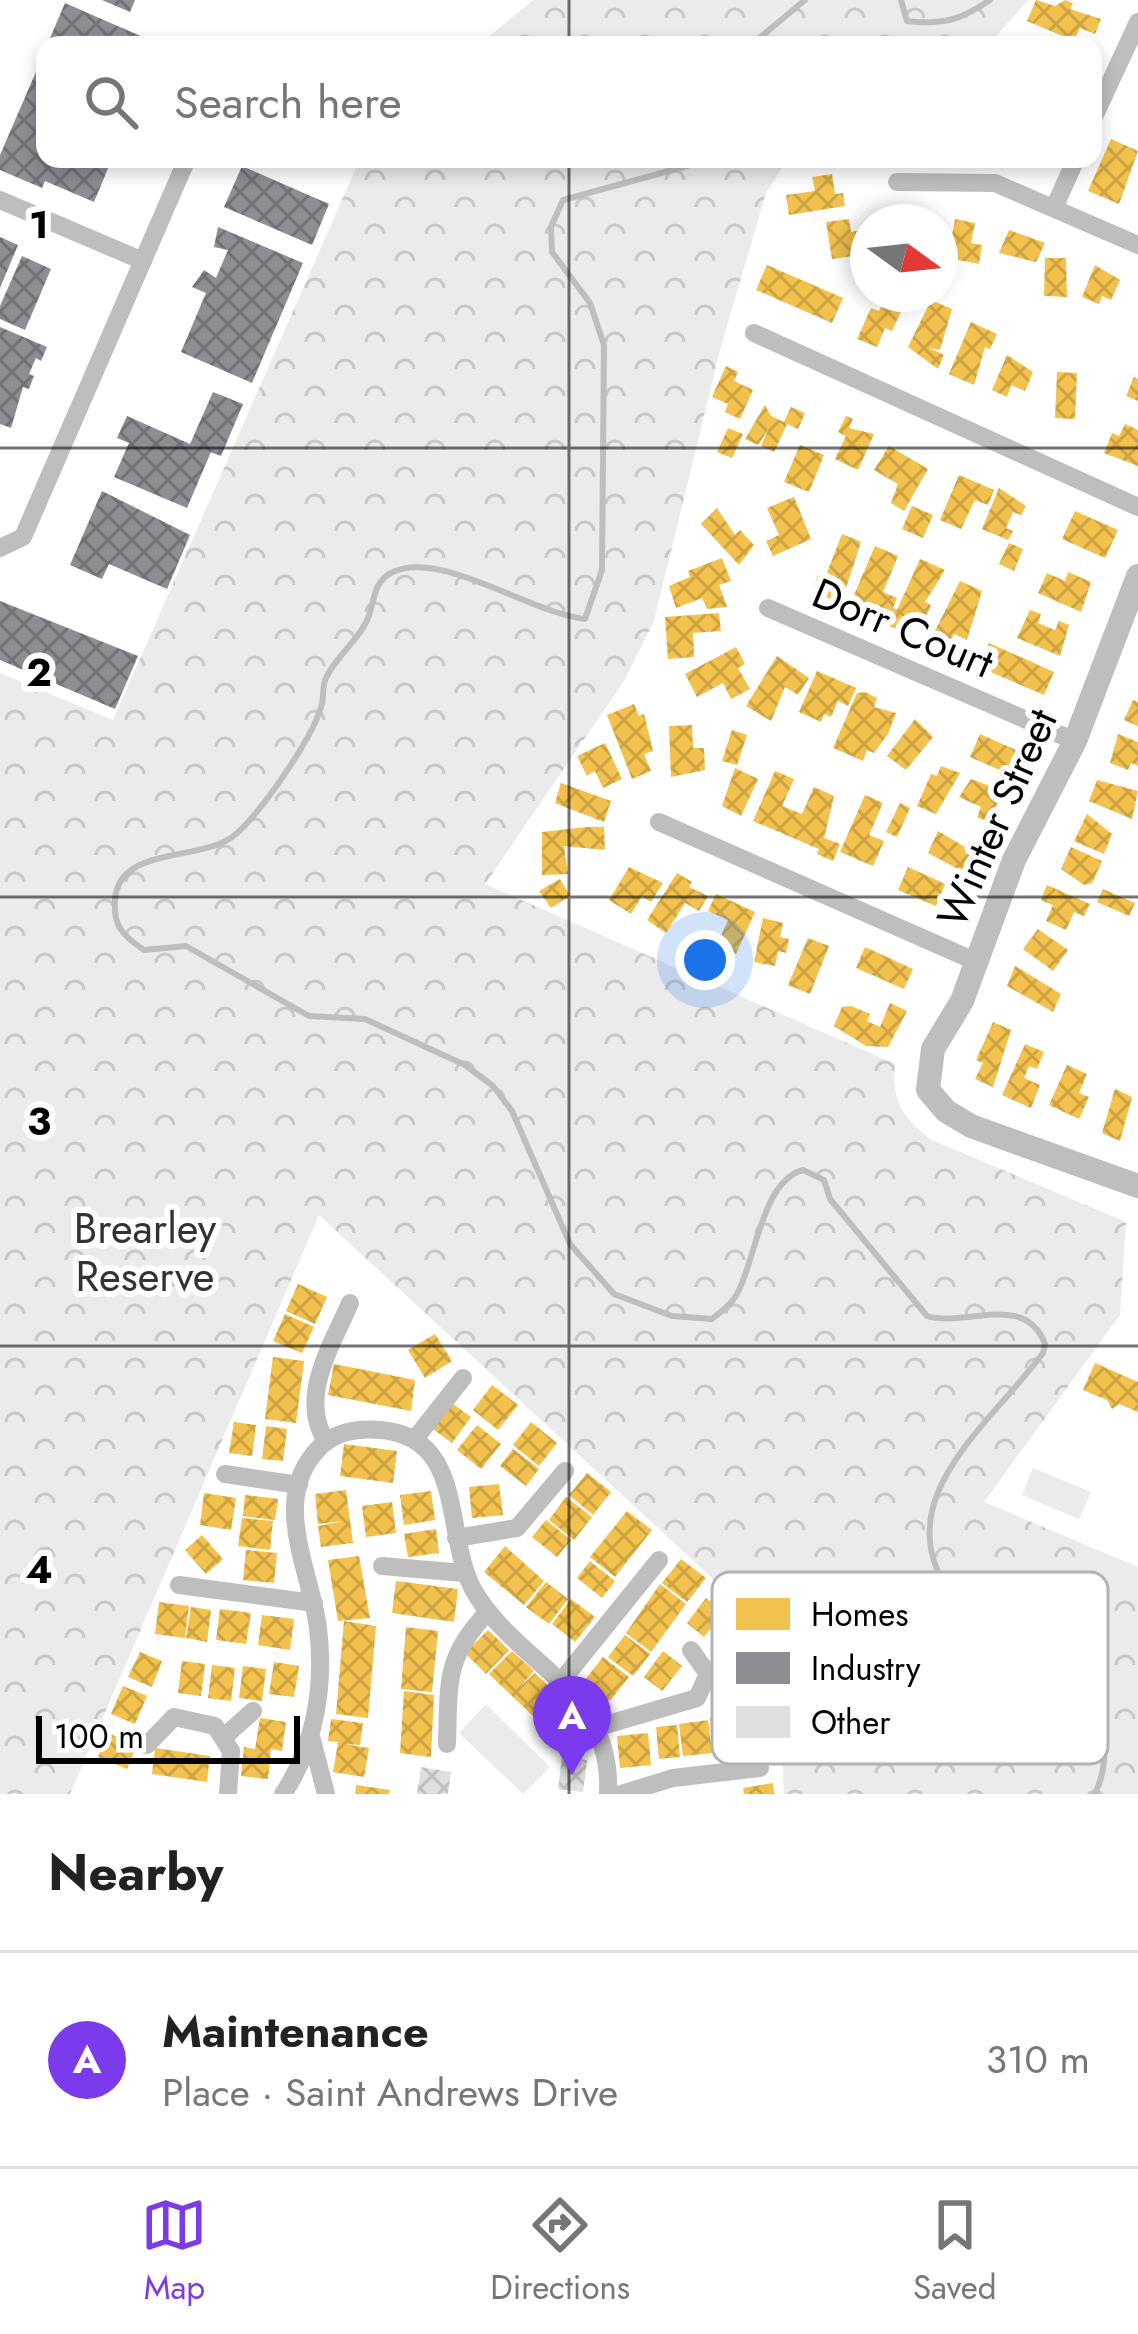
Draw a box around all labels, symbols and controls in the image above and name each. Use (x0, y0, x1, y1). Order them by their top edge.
search box (36, 36, 1102, 168)
icon: search (78, 69, 144, 135)
text: Search here (174, 70, 402, 135)
text: 1 (29, 196, 49, 253)
north arrow (850, 204, 958, 312)
street label: Dorr Court (803, 563, 1003, 693)
text: 2 (26, 644, 52, 701)
street label: Winter Street (922, 699, 1072, 937)
your location (675, 930, 735, 990)
text: 3 (27, 1093, 51, 1150)
park label: Brearley Reserve (74, 1198, 217, 1307)
text: 4 (25, 1541, 53, 1598)
legend (712, 1572, 1108, 1764)
text: Homes (811, 1591, 909, 1638)
text: Industry (811, 1645, 921, 1692)
pin: A (533, 1676, 611, 1775)
text: Other (811, 1699, 891, 1746)
scale bar (36, 1710, 300, 1763)
text: 100 m (54, 1713, 144, 1760)
text: Nearby (48, 1835, 223, 1909)
text: Maintenance (162, 1999, 429, 2064)
text: A (73, 2031, 101, 2088)
text: 310 m (986, 2031, 1090, 2088)
text: Place · Saint Andrews Drive (162, 2064, 618, 2121)
tab: Map (141, 2192, 207, 2311)
tab: Directions (490, 2192, 630, 2311)
tab: Saved (913, 2192, 997, 2311)

